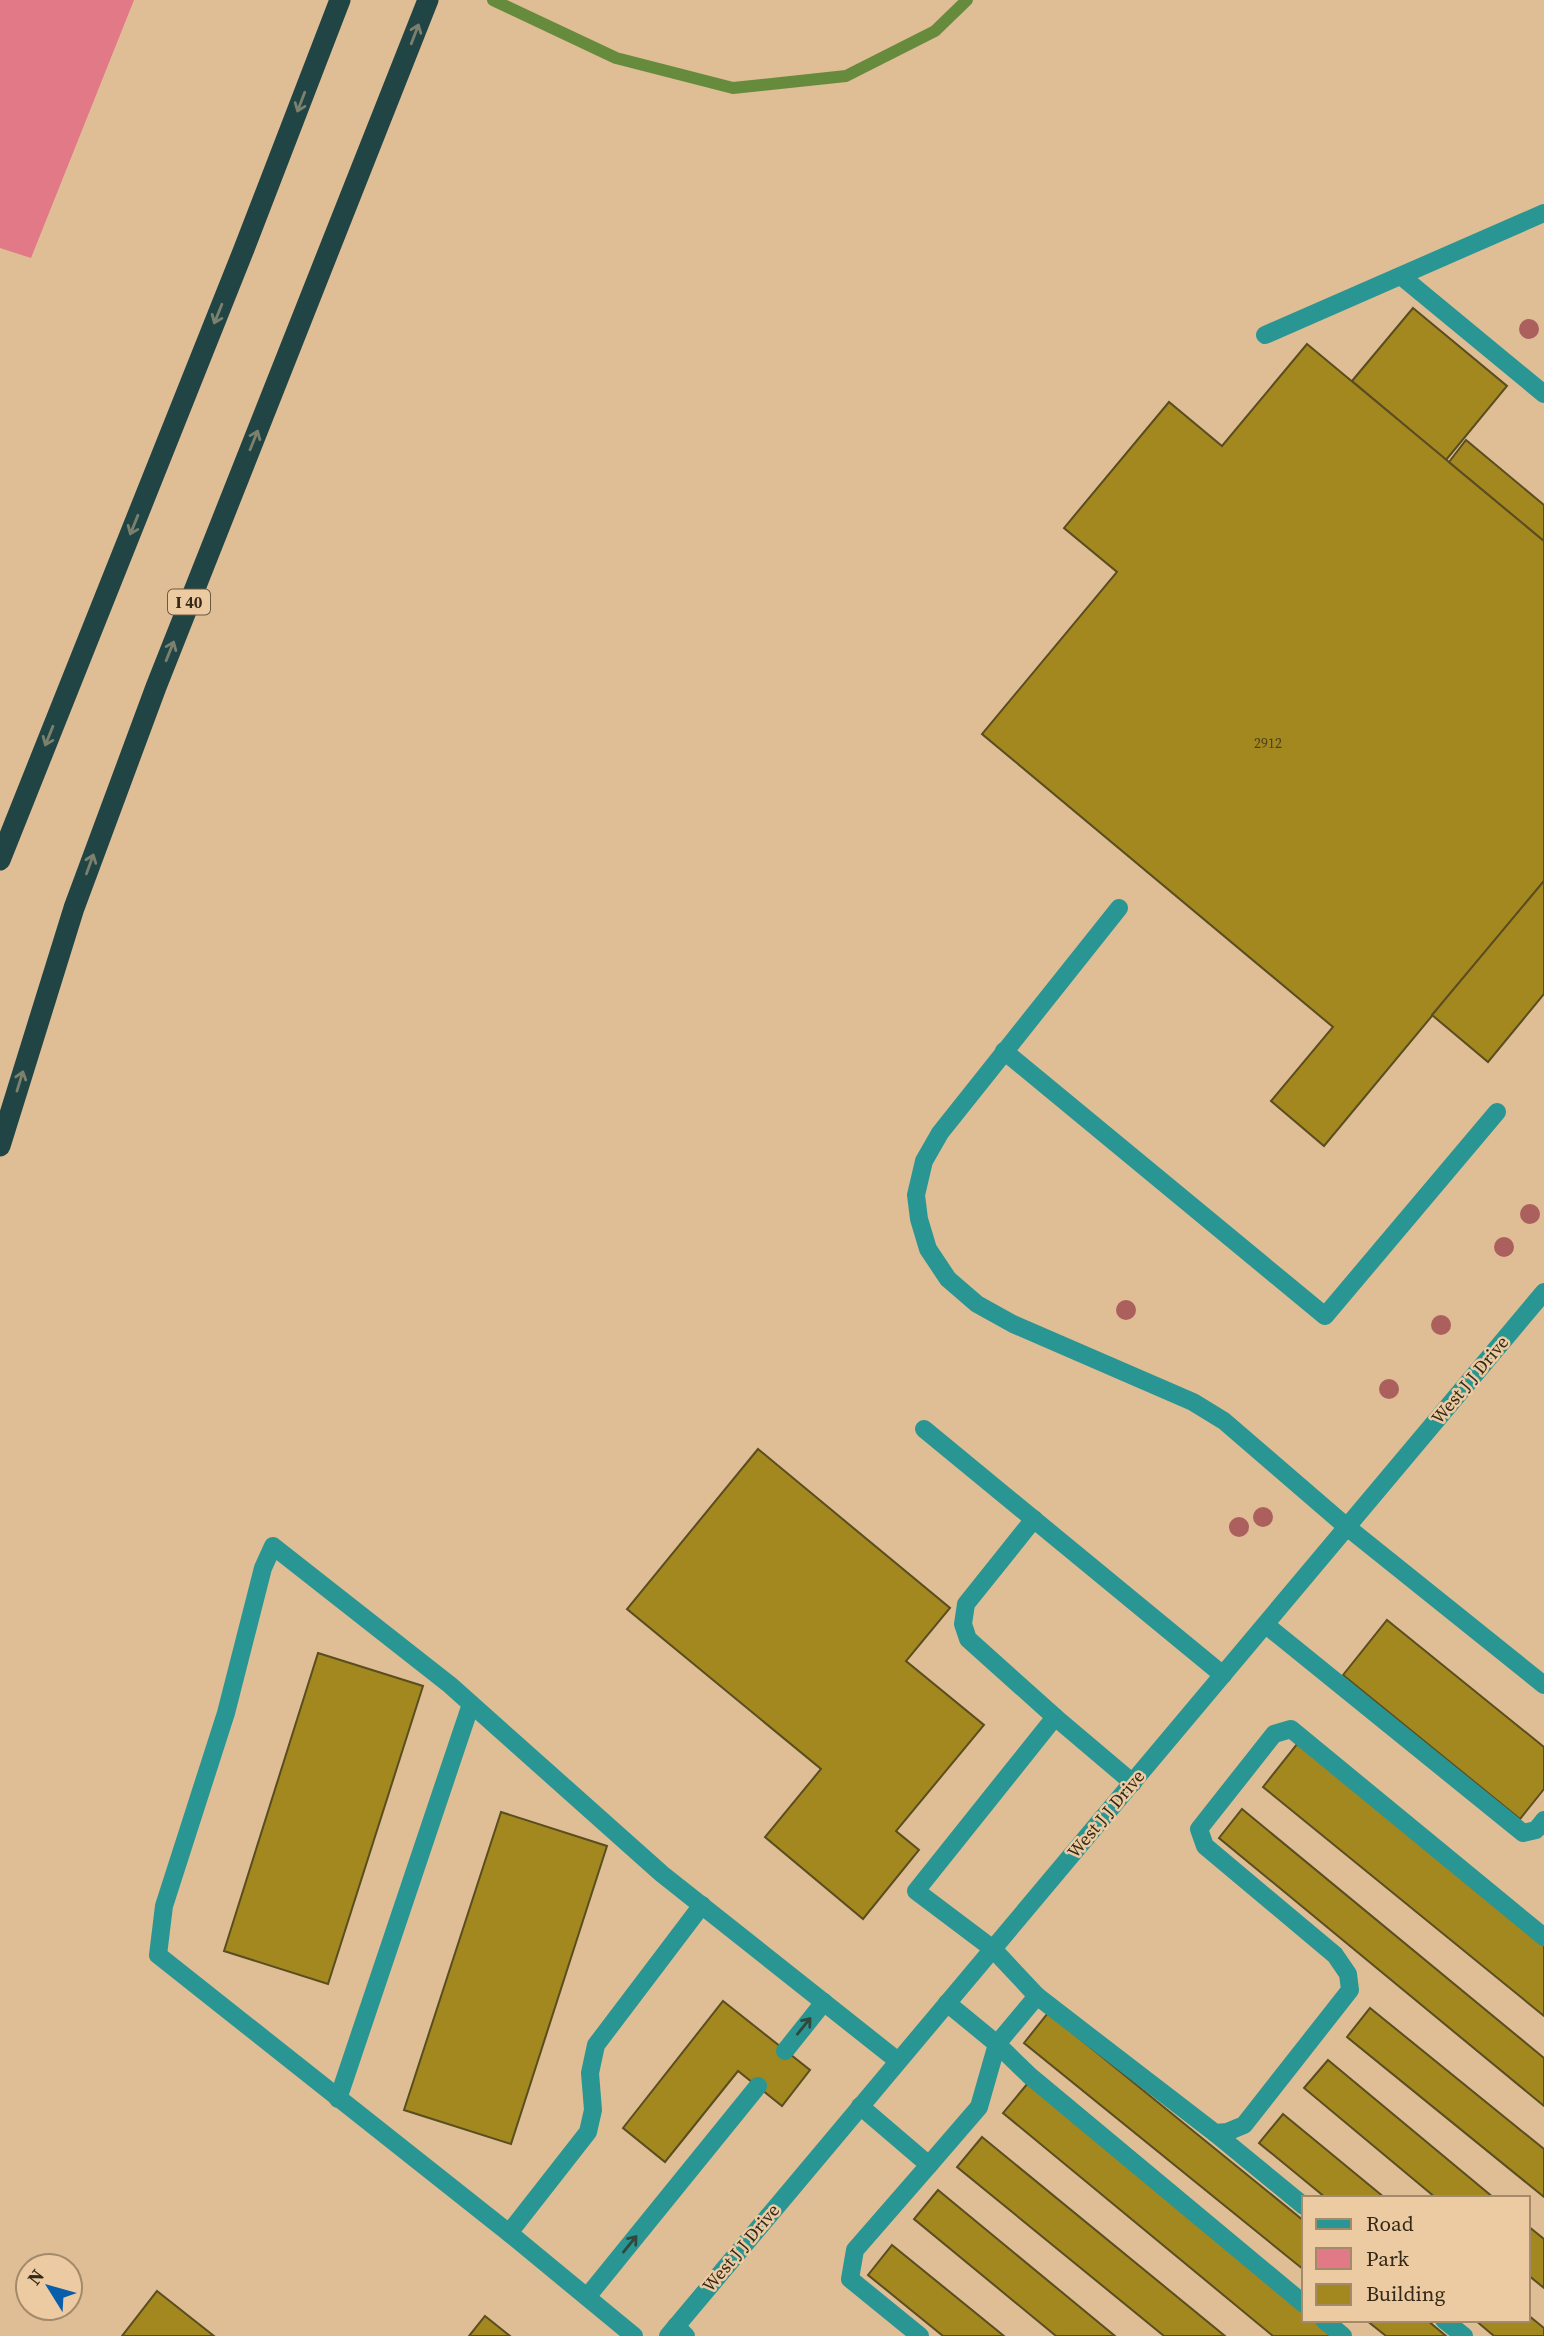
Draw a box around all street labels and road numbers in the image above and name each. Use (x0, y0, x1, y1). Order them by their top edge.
road number: I 40 (168, 590, 210, 614)
street label: West J J Drive (1425, 1330, 1514, 1429)
street label: West J J Drive (1061, 1764, 1150, 1863)
street label: West J J Drive (696, 2198, 785, 2297)

